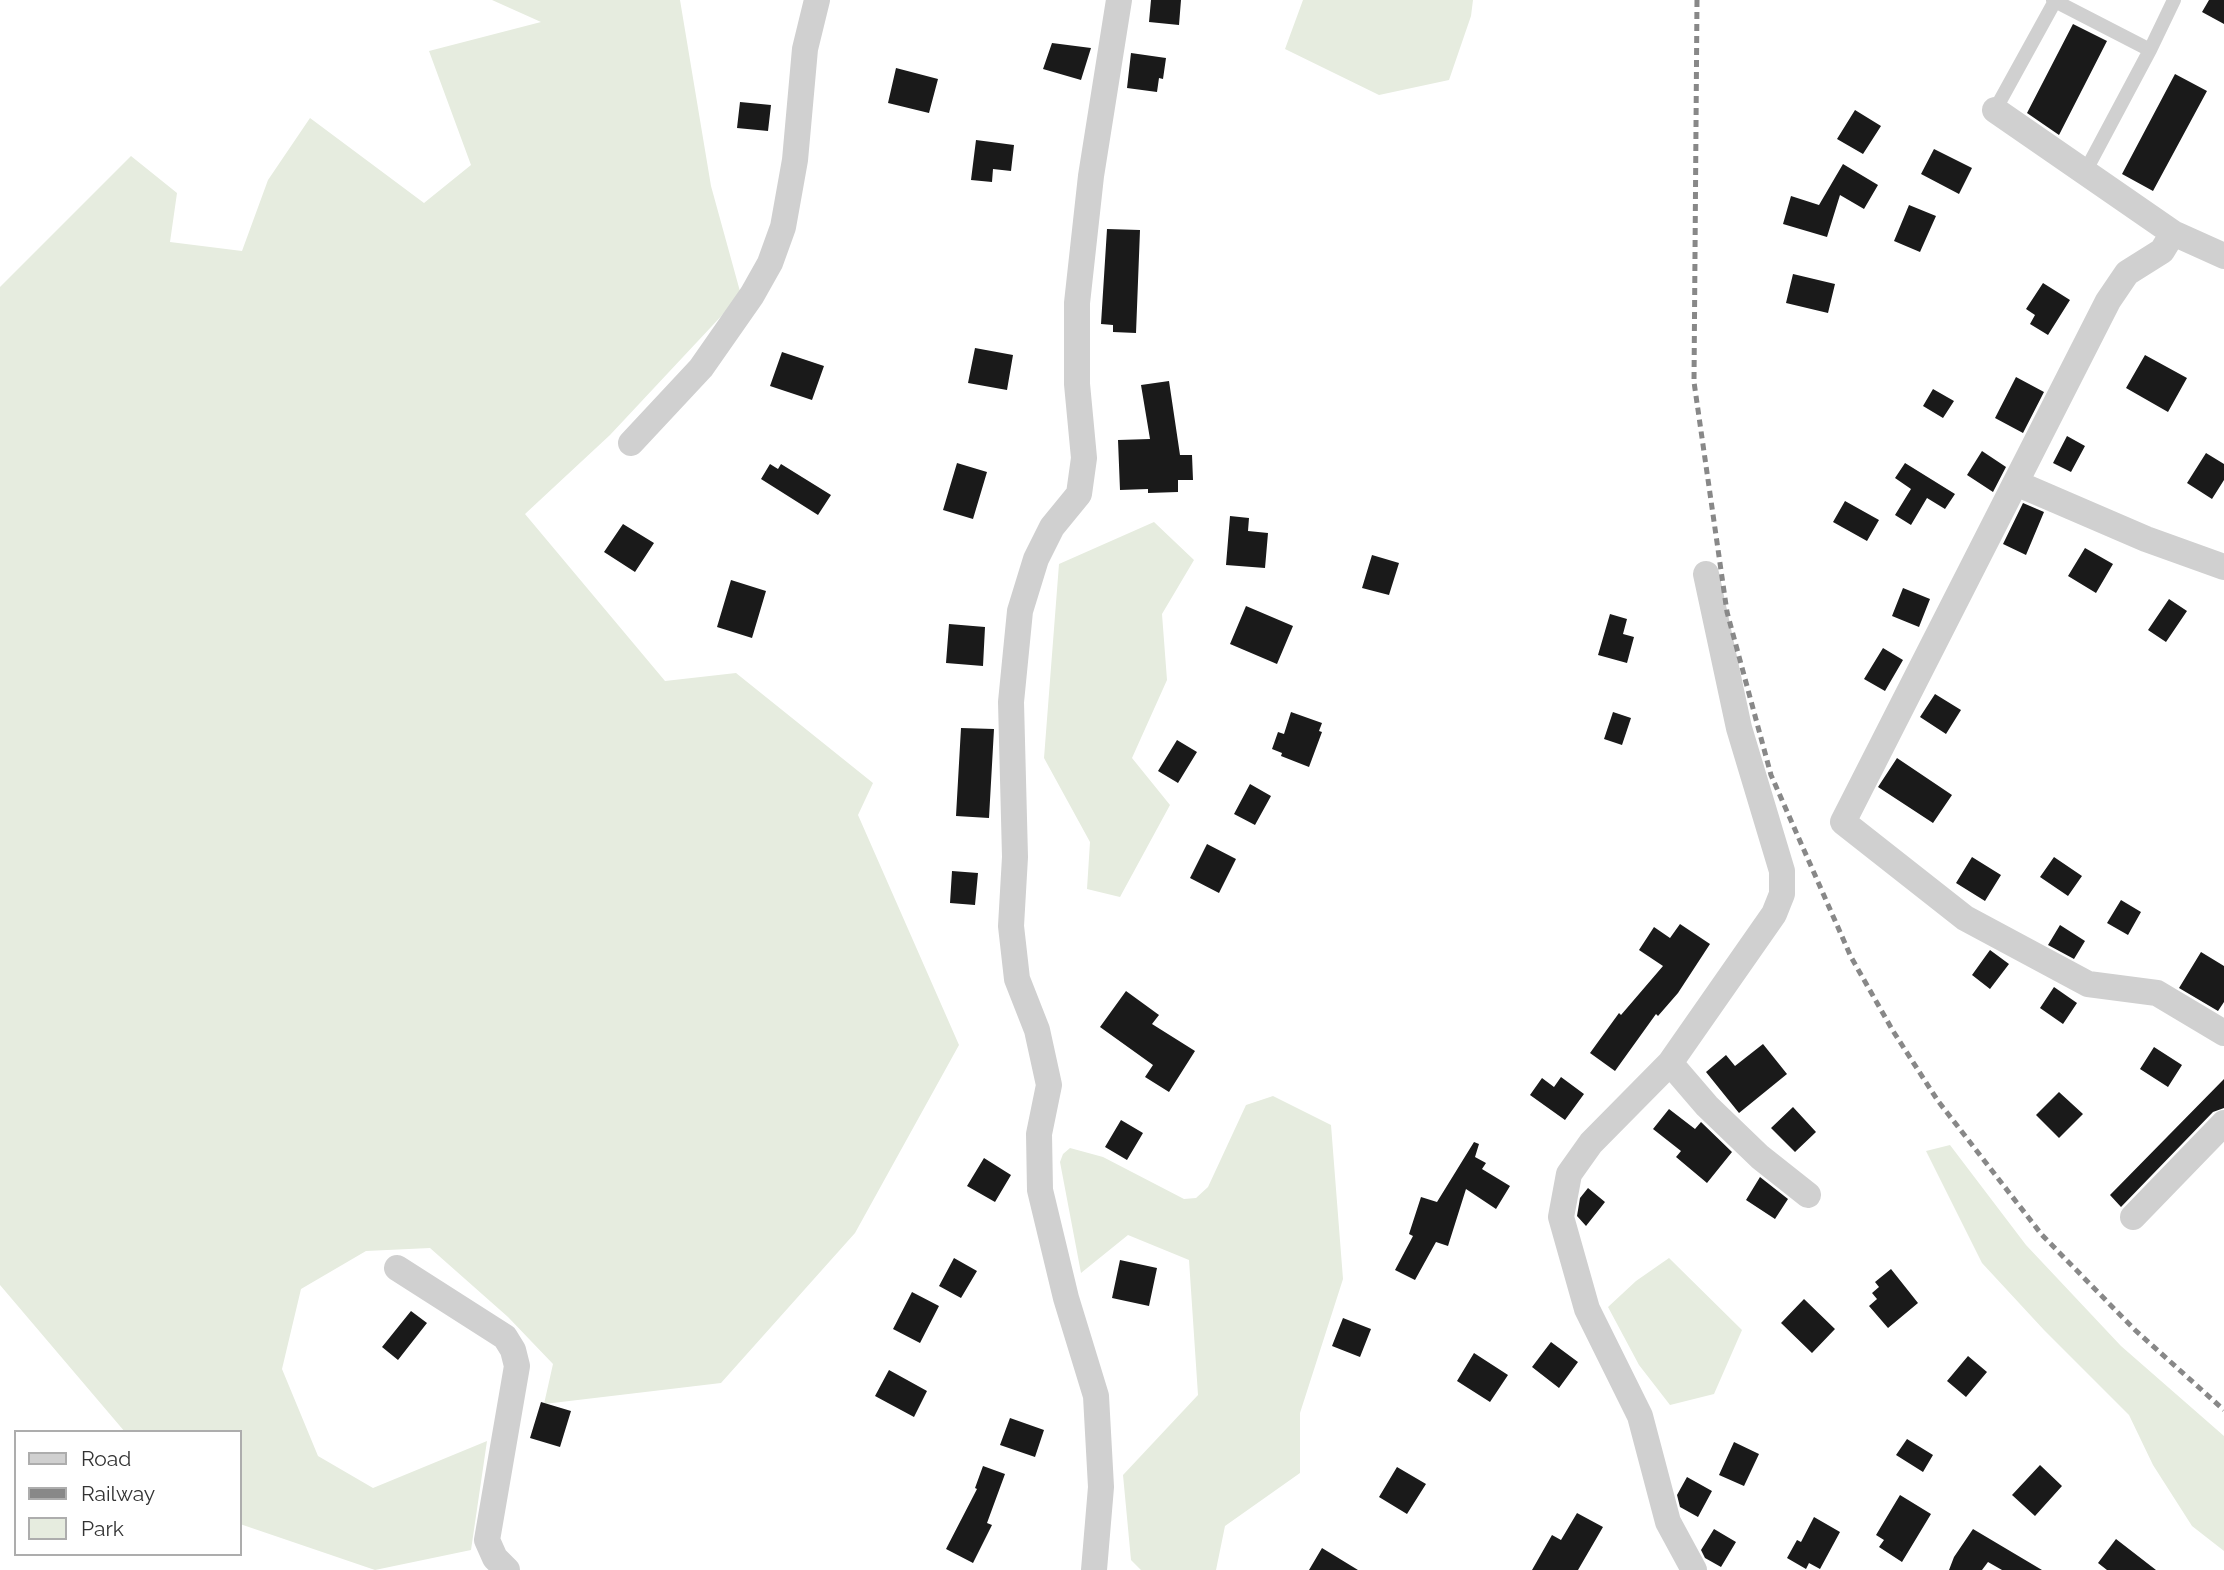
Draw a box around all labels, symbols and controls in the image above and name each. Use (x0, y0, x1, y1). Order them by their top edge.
legend (14, 1430, 242, 1556)
text: Road (81, 1446, 131, 1471)
text: Railway (81, 1481, 155, 1506)
text: Park (81, 1516, 124, 1541)

